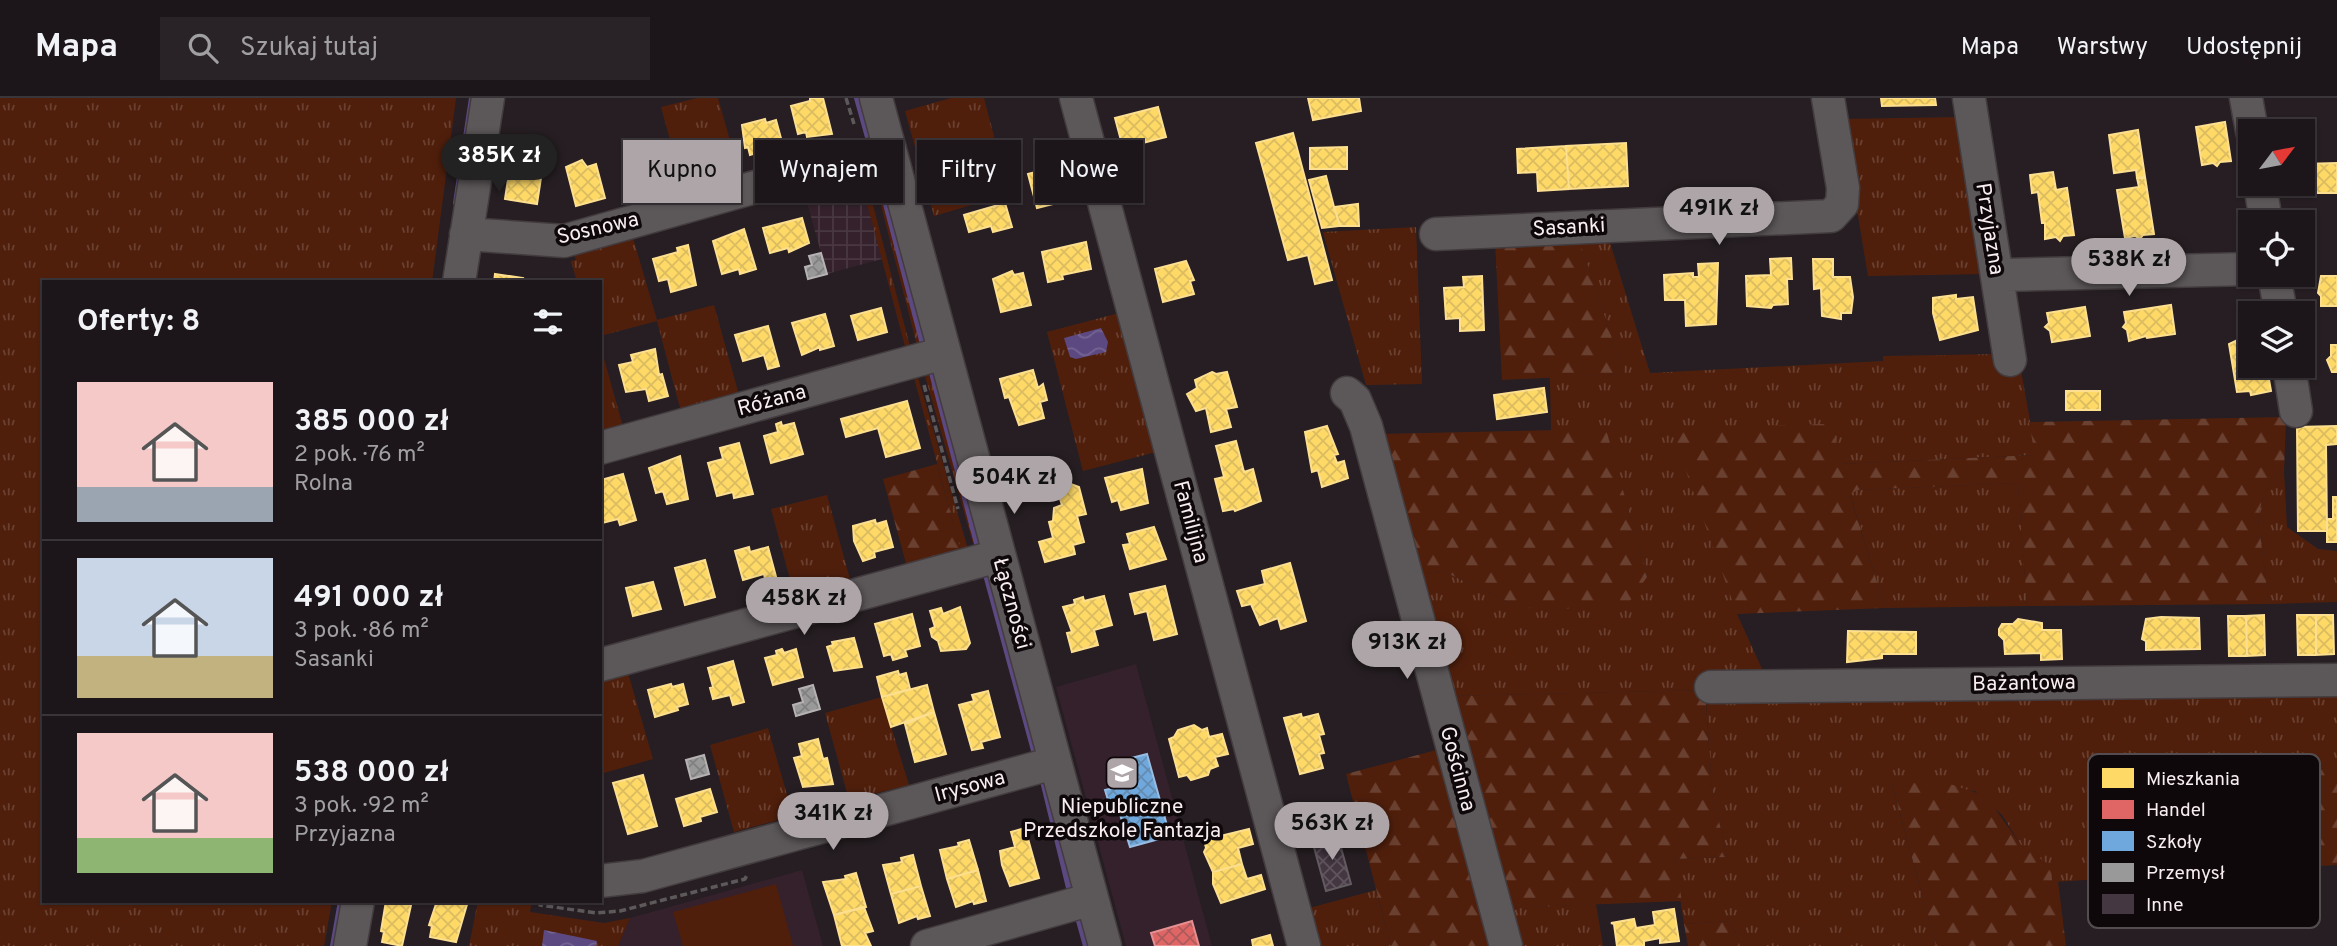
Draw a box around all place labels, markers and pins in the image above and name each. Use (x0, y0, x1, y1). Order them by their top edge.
pin: 385K zł (434, 134, 564, 194)
pin: 491K zł (1654, 188, 1784, 247)
pin: 538K zł (2064, 238, 2194, 298)
pin: 504K zł (949, 456, 1079, 516)
pin: 458K zł (739, 578, 869, 637)
pin: 913K zł (1342, 622, 1472, 681)
school or university icon: Niepubliczne Przedszkole Fantazja (1103, 754, 1141, 792)
pin: 341K zł (768, 792, 898, 852)
place label: Niepubliczne Przedszkole Fantazja (1023, 794, 1221, 845)
pin: 563K zł (1267, 802, 1397, 862)

